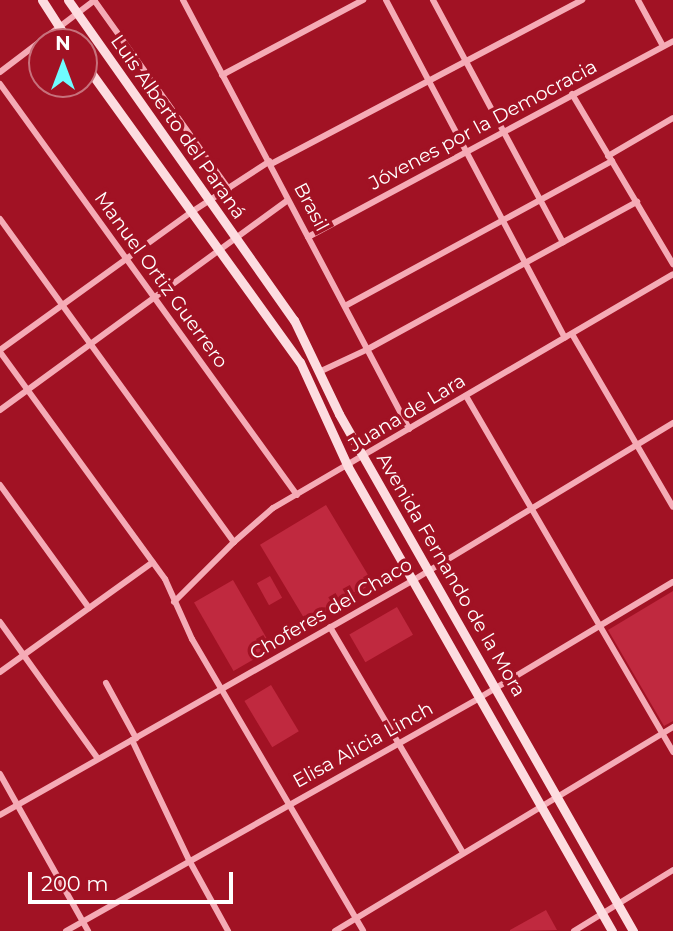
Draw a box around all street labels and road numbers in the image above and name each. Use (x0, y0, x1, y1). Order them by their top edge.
street label: Luis Alberto del Paraná (106, 31, 250, 223)
street label: Jóvenes por la Democracia (365, 55, 601, 195)
street label: Brasil (289, 179, 333, 235)
street label: Manuel Ortiz Guerrero (89, 187, 233, 373)
street label: Juana de Lara (344, 369, 470, 457)
street label: Avenida Fernando de la Mora (372, 449, 530, 701)
street label: Choferes del Chaco (246, 553, 416, 665)
street label: Elisa Alicia Linch (289, 697, 437, 793)

